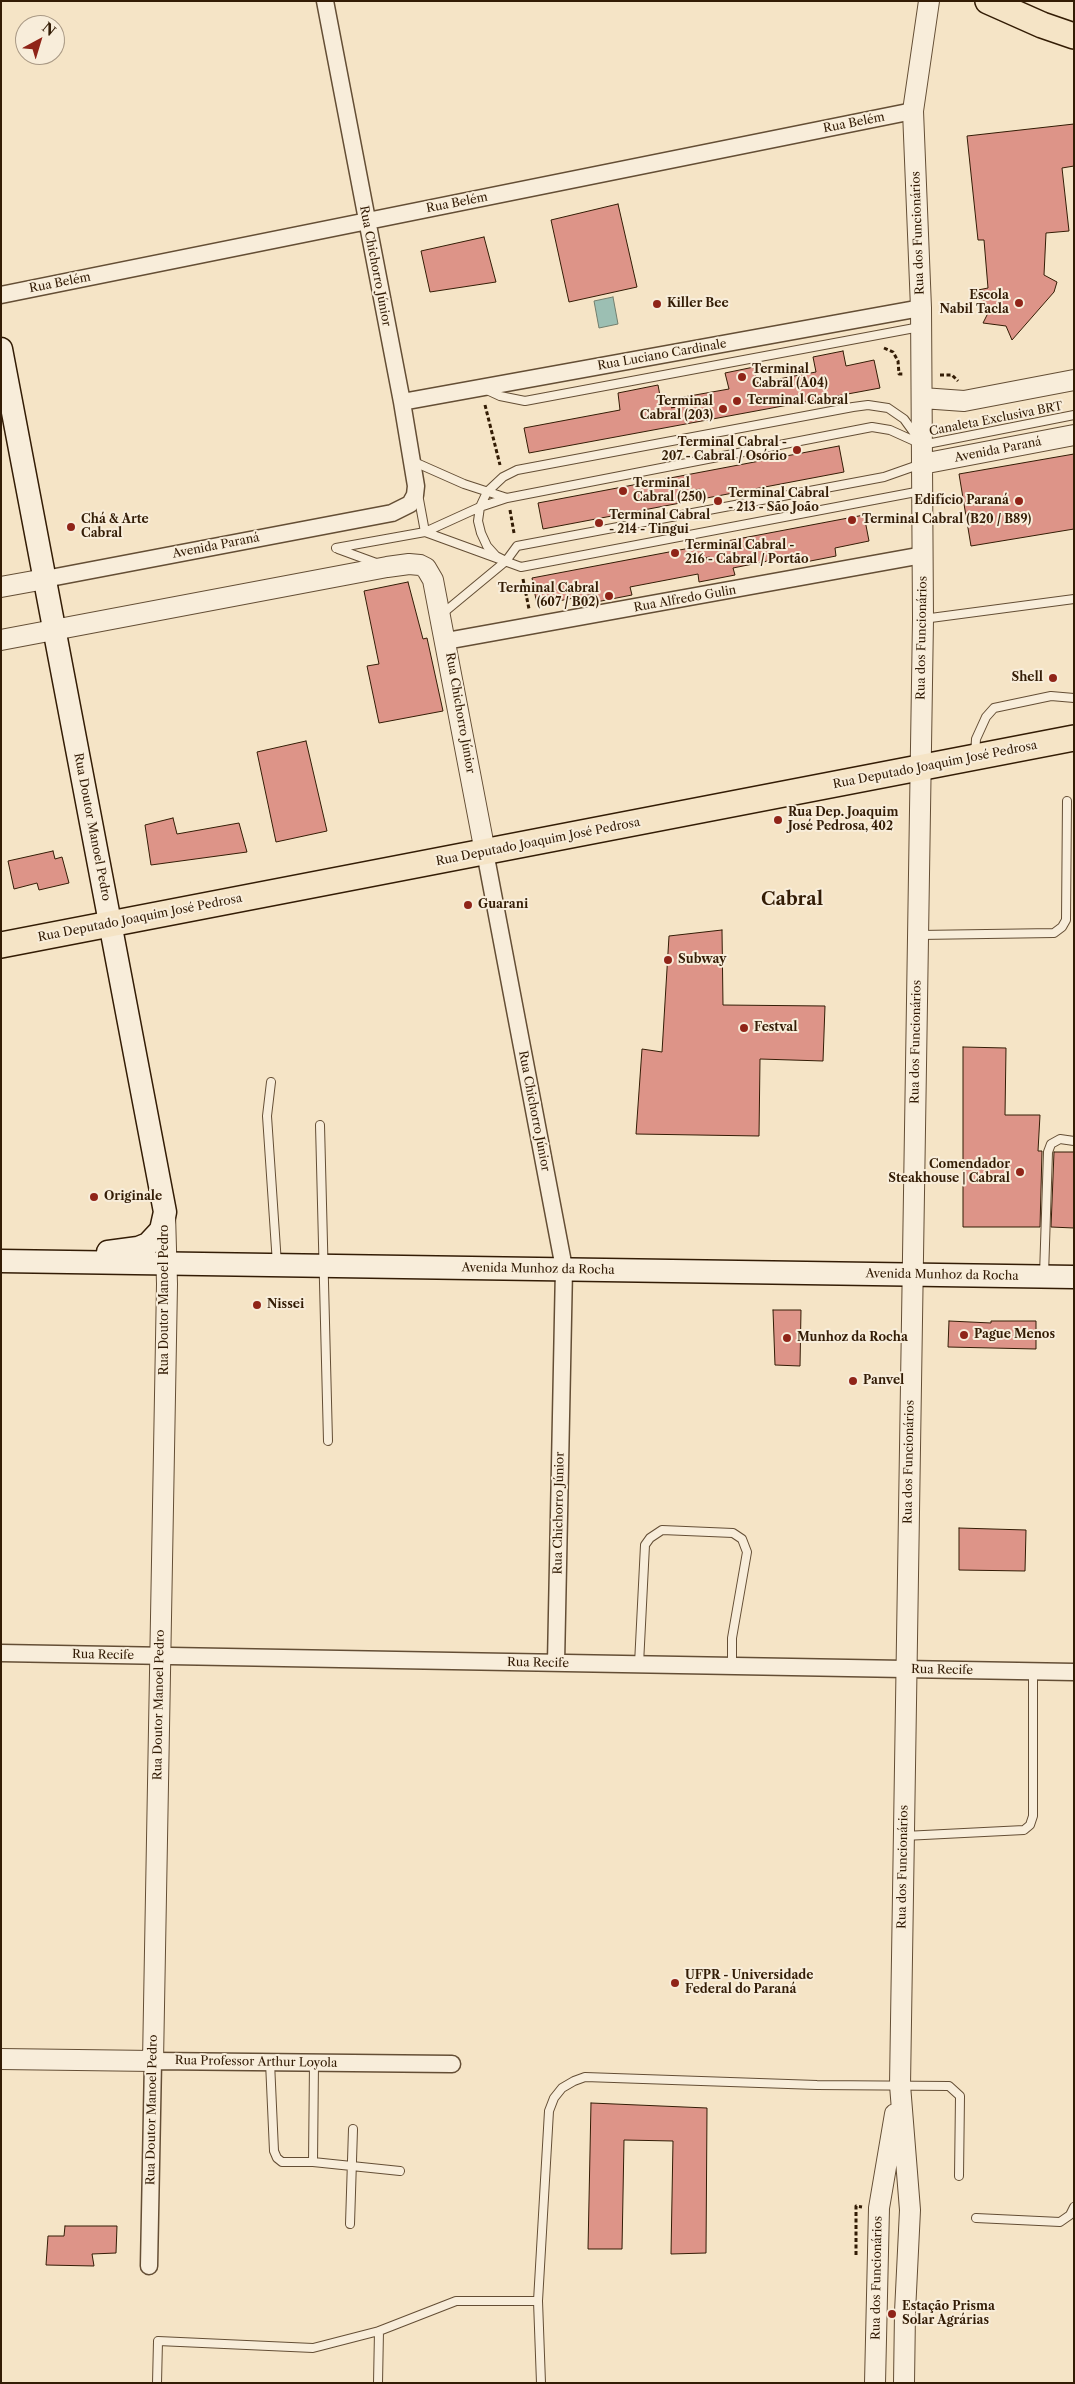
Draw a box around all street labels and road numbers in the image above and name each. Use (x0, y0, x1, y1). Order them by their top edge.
street label: Rua Belém (822, 110, 886, 136)
street label: Rua dos Funcionários (909, 171, 927, 295)
street label: Rua Belém (425, 190, 489, 216)
street label: Rua Chichorro Júnior (356, 204, 394, 328)
street label: Rua Belém (28, 270, 92, 296)
street label: Rua Luciano Cardinale (596, 337, 728, 373)
street label: Canaleta Exclusiva BRT (928, 399, 1064, 439)
street label: Avenida Paraná (953, 435, 1043, 465)
street label: Avenida Paraná (171, 531, 261, 561)
street label: Rua dos Funcionários (914, 576, 930, 700)
street label: Rua Alfredo Gulin (633, 583, 737, 615)
street label: Rua Chichorro Júnior (442, 651, 478, 775)
street label: Rua Deputado Joaquim José Pedrosa (832, 738, 1038, 792)
street label: Rua Doutor Manoel Pedro (71, 752, 113, 902)
street label: Rua Deputado Joaquim José Pedrosa (435, 815, 641, 869)
street label: Rua Deputado Joaquim José Pedrosa (37, 891, 243, 945)
street label: Rua dos Funcionários (908, 980, 924, 1104)
street label: Rua Chichorro Júnior (515, 1049, 553, 1173)
street label: Rua Doutor Manoel Pedro (158, 1225, 172, 1375)
street label: Avenida Munhoz da Rocha (461, 1260, 615, 1278)
street label: Avenida Munhoz da Rocha (865, 1266, 1019, 1284)
street label: Rua dos Funcionários (901, 1400, 917, 1524)
street label: Rua Chichorro Júnior (551, 1452, 567, 1574)
street label: Rua Doutor Manoel Pedro (150, 1630, 168, 1780)
street label: Rua Recife (72, 1647, 134, 1663)
street label: Rua Recife (507, 1655, 569, 1671)
street label: Rua Recife (911, 1662, 973, 1678)
street label: Rua dos Funcionários (895, 1805, 911, 1929)
street label: Rua Doutor Manoel Pedro (143, 2035, 161, 2185)
street label: Rua Professor Arthur Loyola (175, 2053, 337, 2071)
street label: Rua dos Funcionários (869, 2216, 885, 2340)

